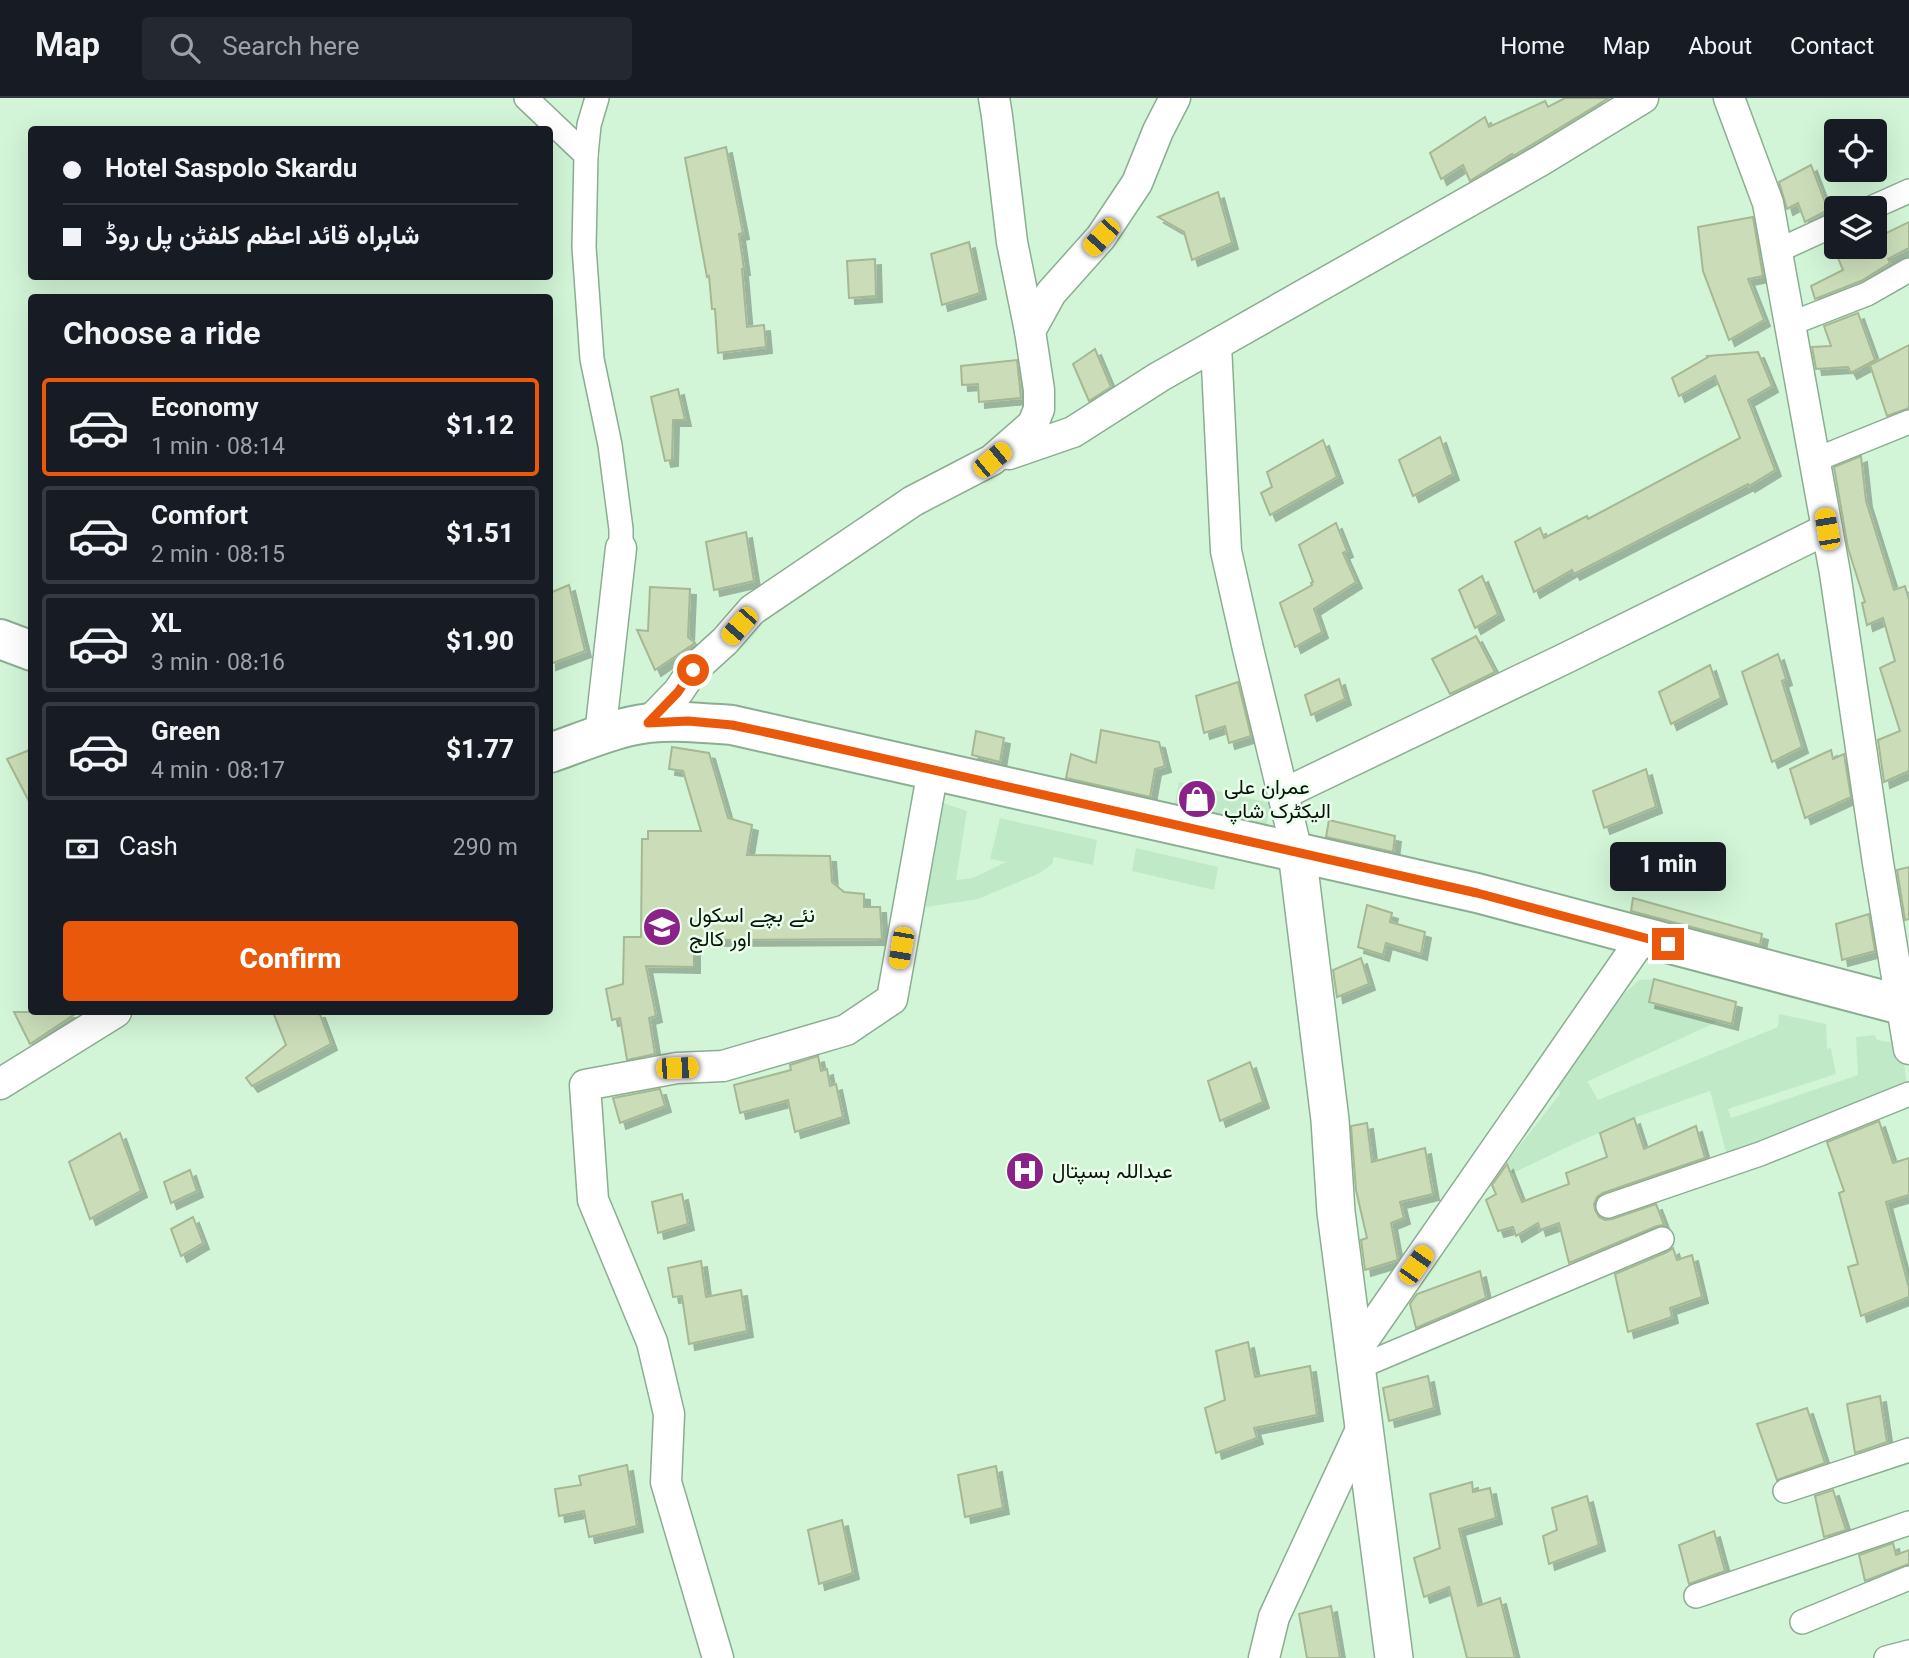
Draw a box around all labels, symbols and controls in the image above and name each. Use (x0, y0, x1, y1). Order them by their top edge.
search box (142, 17, 632, 80)
text: Map (35, 22, 100, 74)
text: Search here (222, 28, 359, 69)
icon: search (166, 29, 204, 67)
text: Home (1500, 29, 1565, 67)
text: Map (1603, 29, 1650, 67)
text: About (1688, 29, 1752, 67)
text: Contact (1790, 29, 1874, 67)
map controls (1824, 119, 1887, 259)
button: locate (1824, 119, 1887, 182)
text: Hotel Saspolo Skardu (105, 150, 357, 191)
button: layers (1824, 196, 1887, 259)
car (1080, 214, 1123, 260)
text: شاہراہ قائد اعظم کلفٹن پل روڈ (105, 217, 420, 258)
text: Choose a ride (63, 311, 260, 361)
text: Economy (151, 389, 258, 430)
icon: car (67, 396, 130, 459)
text: $1.12 (446, 407, 514, 448)
text: 1 min · 08:14 (151, 430, 285, 466)
car (970, 438, 1015, 482)
text: Comfort (151, 497, 248, 538)
icon: car (67, 504, 130, 567)
car (1814, 506, 1841, 552)
text: $1.51 (446, 515, 514, 556)
text: 2 min · 08:15 (151, 538, 285, 574)
car (718, 603, 761, 649)
text: XL (151, 605, 182, 646)
icon: car (67, 612, 130, 675)
text: $1.90 (446, 623, 514, 664)
text: 3 min · 08:16 (151, 646, 285, 682)
route start (677, 654, 709, 686)
text: Green (151, 713, 221, 754)
icon: car (67, 720, 130, 783)
text: $1.77 (446, 731, 514, 772)
text: 4 min · 08:17 (151, 754, 285, 790)
place label: عمران علی الیکٹرک شاپ (1224, 772, 1331, 829)
shop icon: عمران علی الیکٹرک شاپ (1176, 778, 1218, 820)
text: Cash (119, 828, 178, 869)
icon: cash (63, 830, 101, 868)
text: 290 m (453, 831, 518, 867)
callout: 1 min (1610, 842, 1726, 892)
text: 1 min (1639, 848, 1697, 884)
place label: نئے بچے اسکول اور کالج (689, 900, 815, 957)
school or university icon: نئے بچے اسکول اور کالج (641, 906, 683, 948)
button: Confirm (63, 921, 518, 1001)
car (888, 925, 915, 971)
route end (1652, 928, 1684, 960)
car (656, 1057, 699, 1079)
hospital icon: عبداللہ ہسپتال (1004, 1150, 1046, 1192)
place label: عبداللہ ہسپتال (1052, 1156, 1173, 1189)
car (1396, 1242, 1437, 1288)

